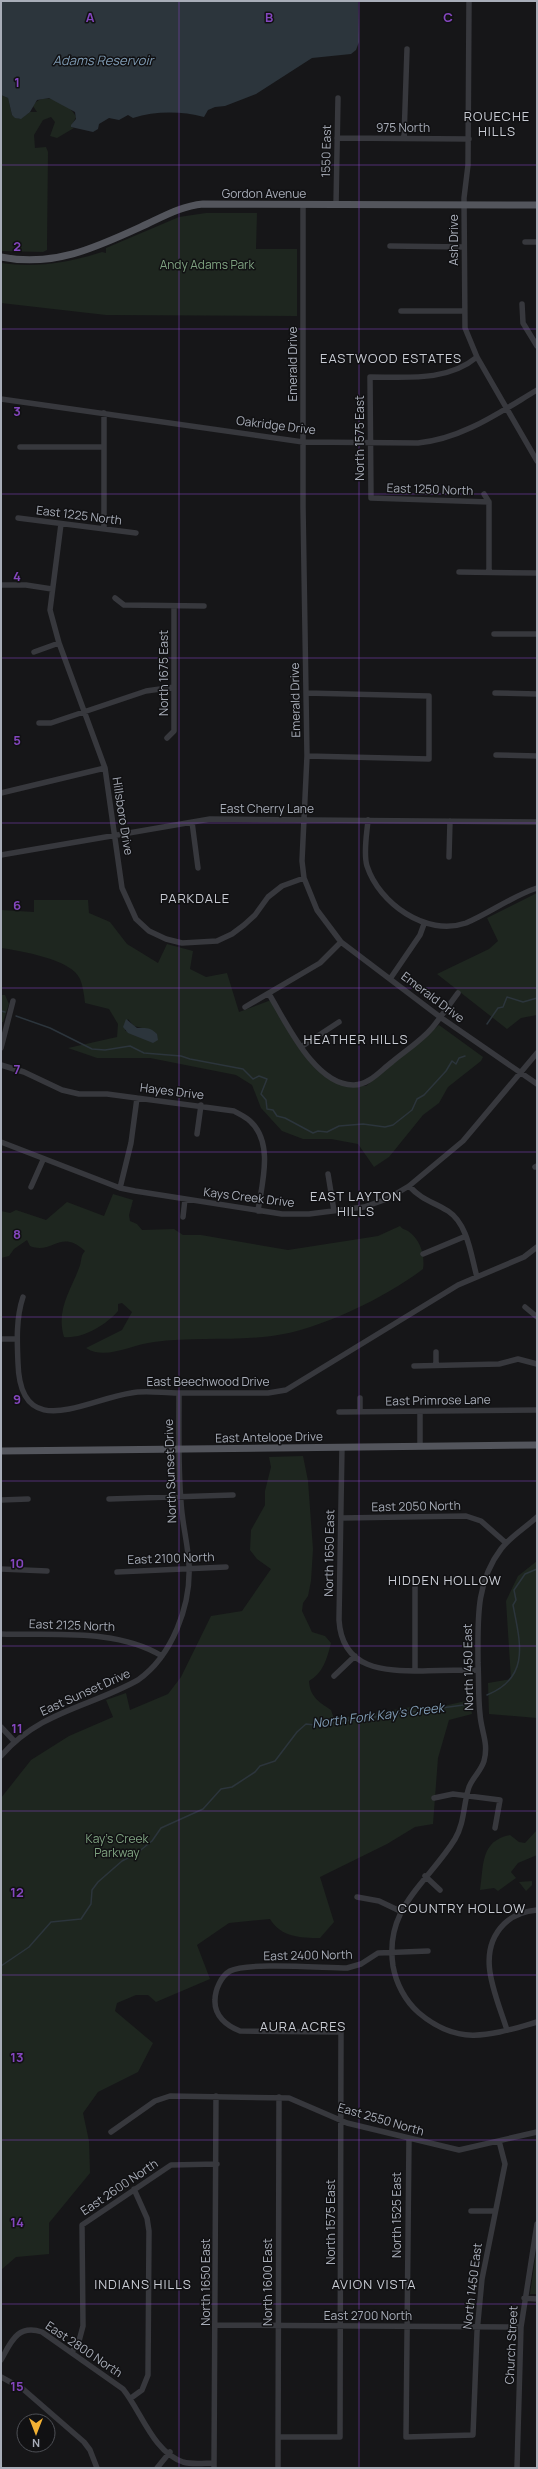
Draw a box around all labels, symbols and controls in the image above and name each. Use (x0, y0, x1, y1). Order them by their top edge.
text: A (86, 8, 95, 26)
text: B (265, 8, 273, 26)
text: C (443, 8, 453, 26)
water label: Adams Reservoir (53, 51, 155, 69)
text: 1 (14, 73, 20, 91)
district label: ROUECHE HILLS (464, 107, 530, 140)
street label: 975 North (376, 119, 430, 136)
street label: 1550 East (317, 124, 335, 178)
street label: Gordon Avenue (222, 185, 306, 202)
street label: Ash Drive (445, 214, 462, 266)
text: 2 (13, 237, 21, 255)
park label: Andy Adams Park (160, 256, 255, 273)
street label: Emerald Drive (284, 326, 301, 402)
district label: EASTWOOD ESTATES (320, 349, 462, 367)
street label: North 1575 East (351, 395, 368, 481)
text: 3 (13, 402, 21, 420)
street label: Oakridge Drive (235, 412, 317, 438)
street label: East 1250 North (386, 479, 474, 499)
street label: East 1225 North (35, 501, 123, 529)
text: 4 (13, 567, 21, 585)
street label: North 1675 East (155, 630, 172, 716)
street label: Emerald Drive (286, 662, 304, 738)
text: 5 (13, 731, 21, 749)
street label: Hillsboro Drive (108, 776, 138, 856)
street label: East Cherry Lane (220, 800, 314, 817)
district label: PARKDALE (160, 889, 230, 907)
text: 6 (13, 896, 21, 914)
street label: Emerald Drive (398, 968, 468, 1026)
district label: HEATHER HILLS (304, 1030, 408, 1048)
text: 7 (14, 1060, 21, 1078)
street label: Hayes Drive (139, 1079, 205, 1103)
street label: Kays Creek Drive (202, 1183, 296, 1211)
district label: EAST LAYTON HILLS (310, 1187, 402, 1220)
text: 8 (13, 1225, 21, 1243)
street label: East Beechwood Drive (147, 1373, 269, 1390)
text: 9 (13, 1390, 21, 1408)
street label: East Primrose Lane (385, 1391, 491, 1409)
street label: North Sunset Drive (160, 1419, 180, 1523)
street label: East Antelope Drive (215, 1428, 323, 1446)
street label: East 2050 North (371, 1497, 461, 1515)
street label: North 1650 East (320, 1509, 338, 1597)
street label: East 2100 North (127, 1548, 215, 1568)
text: 10 (10, 1554, 24, 1572)
district label: HIDDEN HOLLOW (388, 1571, 502, 1589)
street label: East 2125 North (29, 1615, 115, 1635)
street label: North 1450 East (459, 1623, 477, 1711)
street label: East Sunset Drive (37, 1664, 133, 1720)
water label: North Fork Kay's Creek (311, 1698, 448, 1732)
text: 11 (11, 1719, 23, 1737)
park label: Kay's Creek Parkway (86, 1830, 150, 1861)
text: 12 (10, 1883, 24, 1901)
district label: COUNTRY HOLLOW (398, 1899, 526, 1917)
street label: East 2400 North (263, 1946, 353, 1964)
district label: AURA ACRES (260, 2017, 346, 2035)
text: 13 (10, 2048, 24, 2066)
street label: East 2550 North (336, 2099, 426, 2139)
street label: East 2600 North (77, 2155, 161, 2219)
street label: North 1525 East (388, 2172, 405, 2258)
street label: North 1575 East (322, 2179, 339, 2265)
text: 14 (10, 2213, 24, 2231)
street label: North 1650 East (197, 2238, 214, 2326)
street label: North 1600 East (259, 2238, 276, 2326)
street label: North 1450 East (458, 2242, 486, 2330)
district label: INDIANS HILLS (94, 2275, 192, 2293)
district label: AVION VISTA (332, 2275, 416, 2293)
street label: Church Street (500, 2305, 522, 2385)
street label: East 2700 North (324, 2307, 412, 2324)
street label: East 2800 North (42, 2317, 126, 2381)
text: 15 (10, 2377, 24, 2395)
north arrow (16, 2413, 56, 2453)
text: N (32, 2436, 40, 2451)

